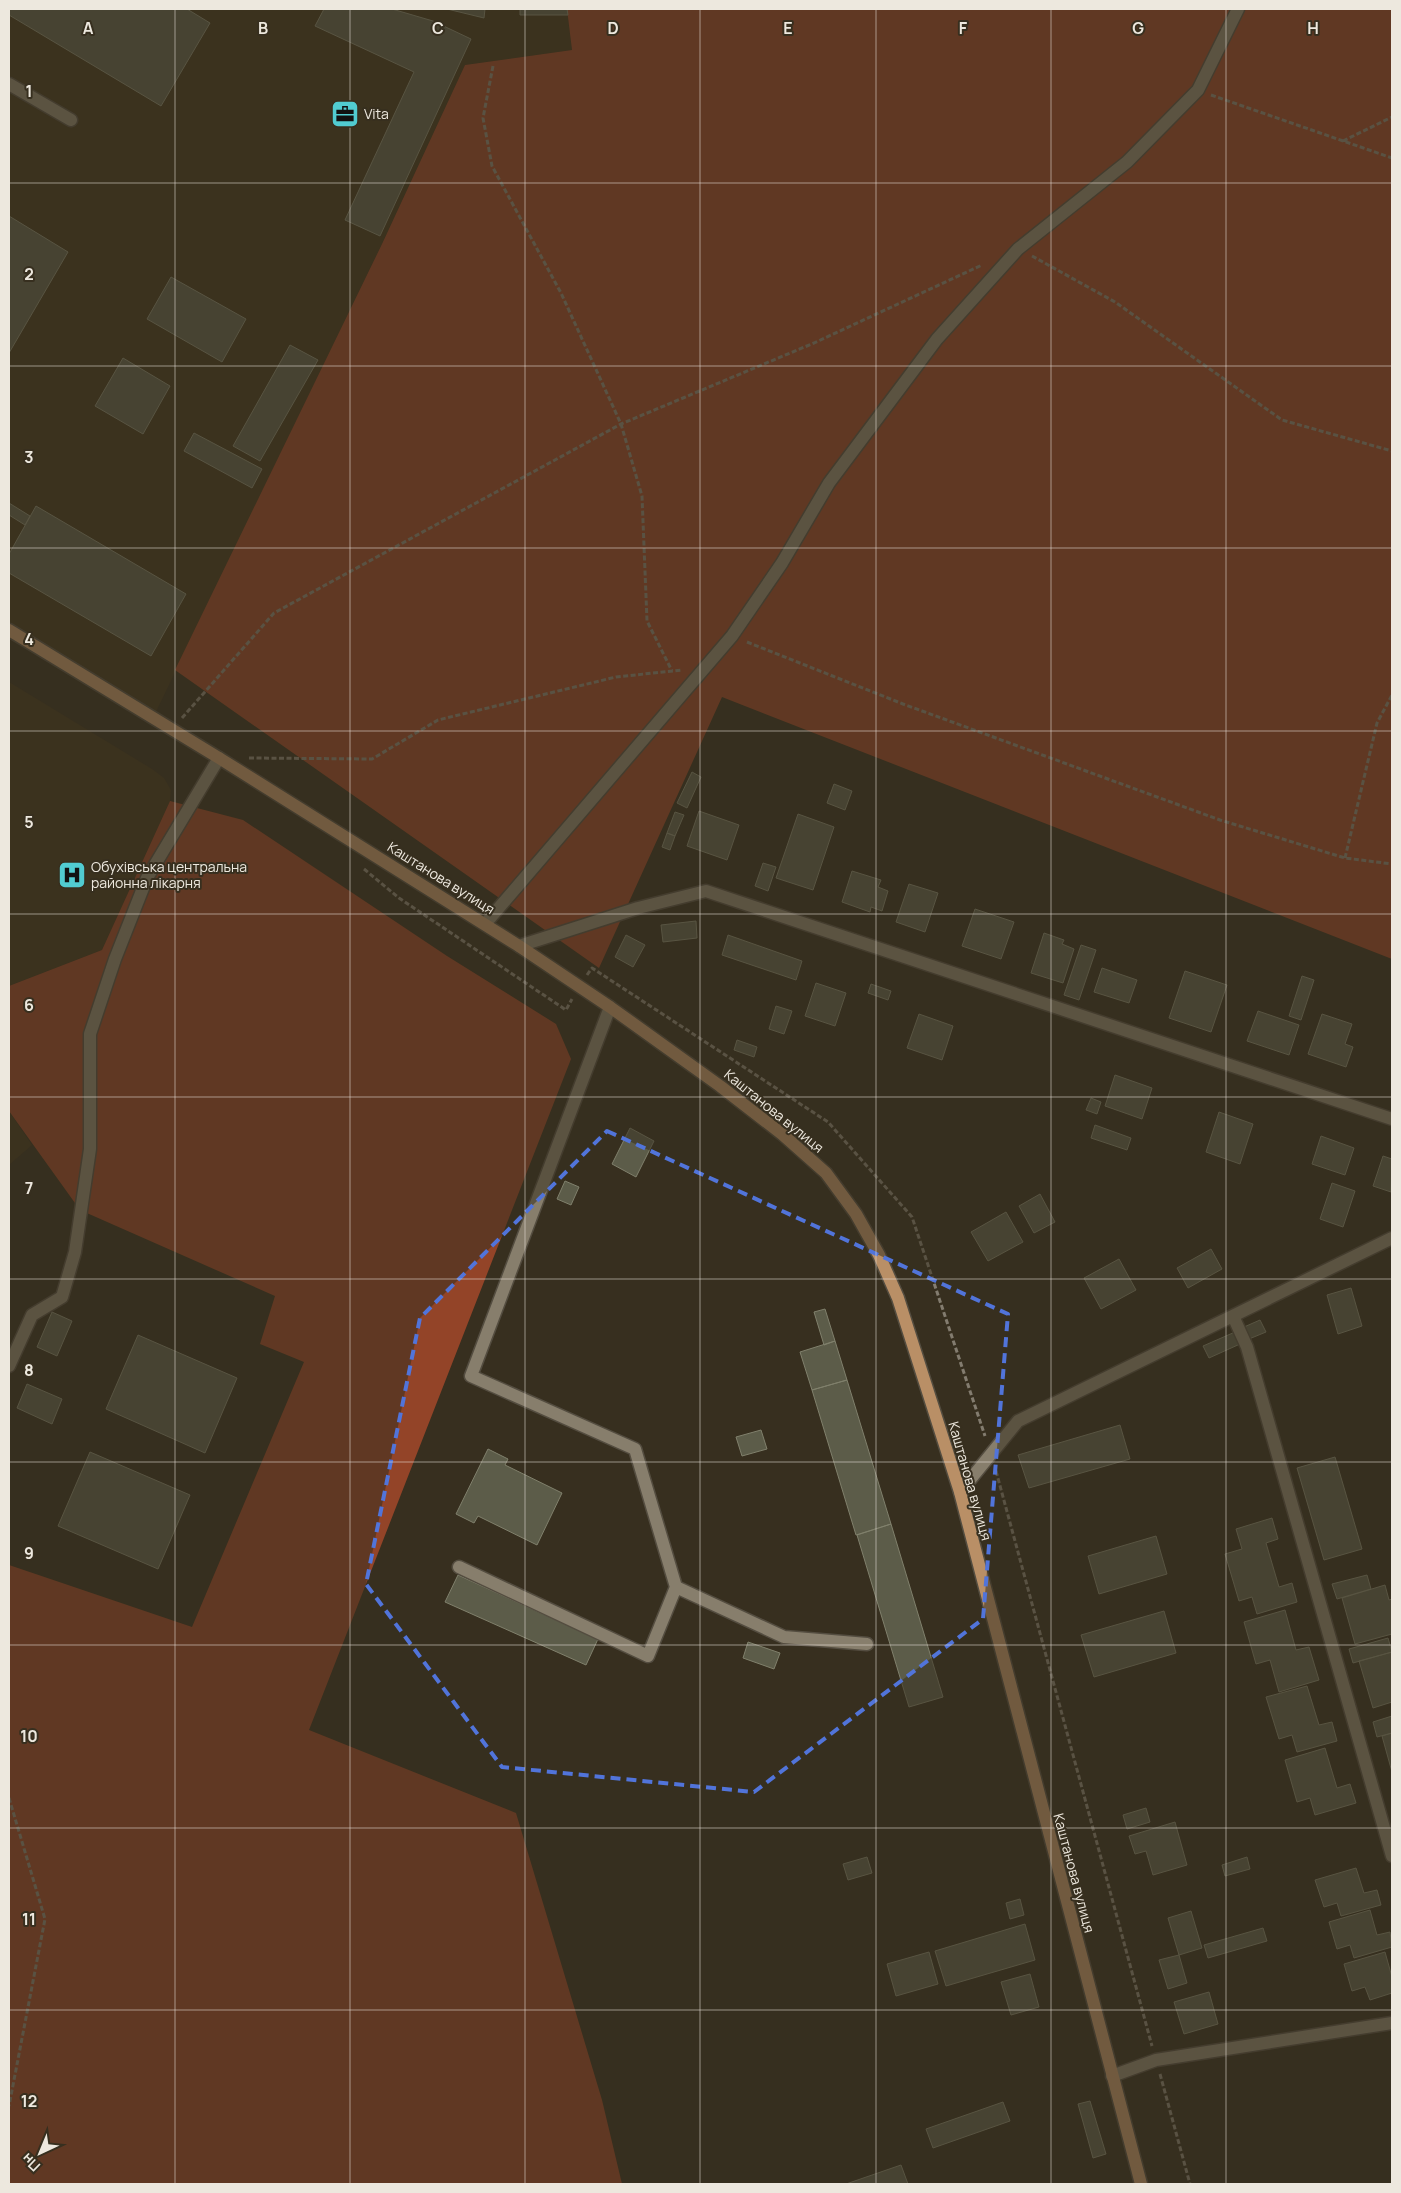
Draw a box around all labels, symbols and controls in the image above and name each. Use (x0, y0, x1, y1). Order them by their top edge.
text: A (83, 17, 94, 39)
text: B (258, 17, 268, 39)
text: C (432, 17, 444, 39)
text: D (607, 17, 619, 39)
text: E (783, 17, 793, 39)
text: F (959, 17, 968, 39)
text: G (1132, 17, 1144, 39)
text: H (1307, 17, 1319, 39)
text: 1 (25, 80, 33, 102)
office icon: Vita (330, 99, 360, 129)
place label: Vita (364, 104, 389, 123)
text: 2 (24, 263, 34, 285)
text: 3 (24, 446, 34, 468)
text: 4 (24, 628, 34, 650)
text: 5 (24, 811, 34, 833)
street label: Каштанова вулиця (384, 837, 498, 918)
place label: Обухівська центральна районна лікарня (91, 857, 247, 892)
hospital icon: Обухівська центральна районна лікарня (57, 860, 87, 890)
text: 6 (24, 994, 34, 1016)
street label: Каштанова вулиця (721, 1065, 828, 1157)
text: 7 (25, 1177, 33, 1199)
text: 8 (24, 1359, 34, 1381)
street label: Каштанова вулиця (944, 1419, 997, 1543)
text: 9 (24, 1542, 34, 1564)
text: 10 (20, 1725, 38, 1747)
street label: Каштанова вулиця (1049, 1811, 1100, 1935)
text: 11 (22, 1908, 36, 1930)
text: 12 (21, 2090, 37, 2112)
north arrow (15, 2128, 65, 2178)
text: Пн (17, 2149, 44, 2176)

